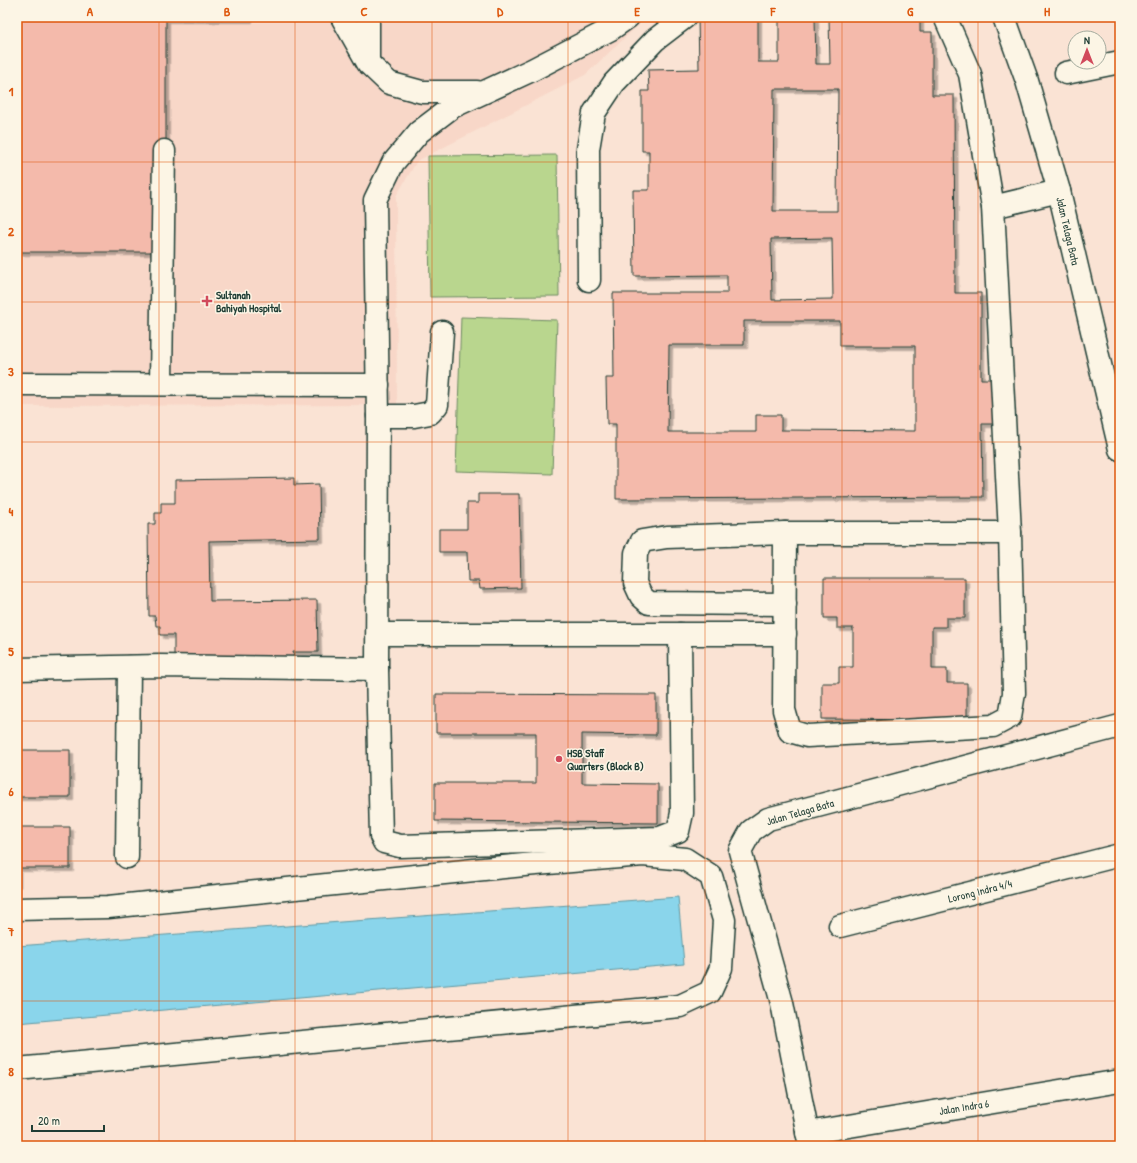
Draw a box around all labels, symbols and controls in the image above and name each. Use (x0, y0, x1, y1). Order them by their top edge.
text: A (87, 2, 94, 20)
text: B (224, 2, 231, 20)
text: C (360, 2, 368, 20)
text: D (497, 2, 504, 20)
text: E (634, 2, 640, 20)
text: F (770, 2, 777, 20)
text: G (907, 2, 914, 20)
text: H (1044, 2, 1050, 20)
north arrow (1067, 30, 1107, 70)
text: N (1084, 33, 1090, 47)
text: 1 (9, 82, 14, 100)
street label: Jalan Telaga Bata (1053, 196, 1083, 267)
text: 2 (8, 222, 15, 240)
place label: Sultanah Bahiyah Hospital (216, 288, 282, 316)
marker: Sultanah Bahiyah Hospital (201, 295, 213, 307)
text: 3 (8, 362, 14, 380)
text: 4 (9, 502, 14, 520)
text: 5 (8, 642, 14, 660)
place label: HSB Staff Quarters (Block B) (567, 746, 644, 773)
marker: HSB Staff Quarters (Block B) (554, 754, 564, 764)
text: 6 (8, 782, 14, 800)
street label: Jalan Telaga Bata (765, 795, 836, 828)
street label: Lorong Indra 4/4 (947, 876, 1013, 906)
text: 7 (7, 922, 15, 940)
text: 8 (8, 1062, 14, 1080)
street label: Jalan Indra 6 (938, 1096, 991, 1118)
scale bar (32, 1107, 104, 1133)
text: 20 m (38, 1112, 60, 1129)

